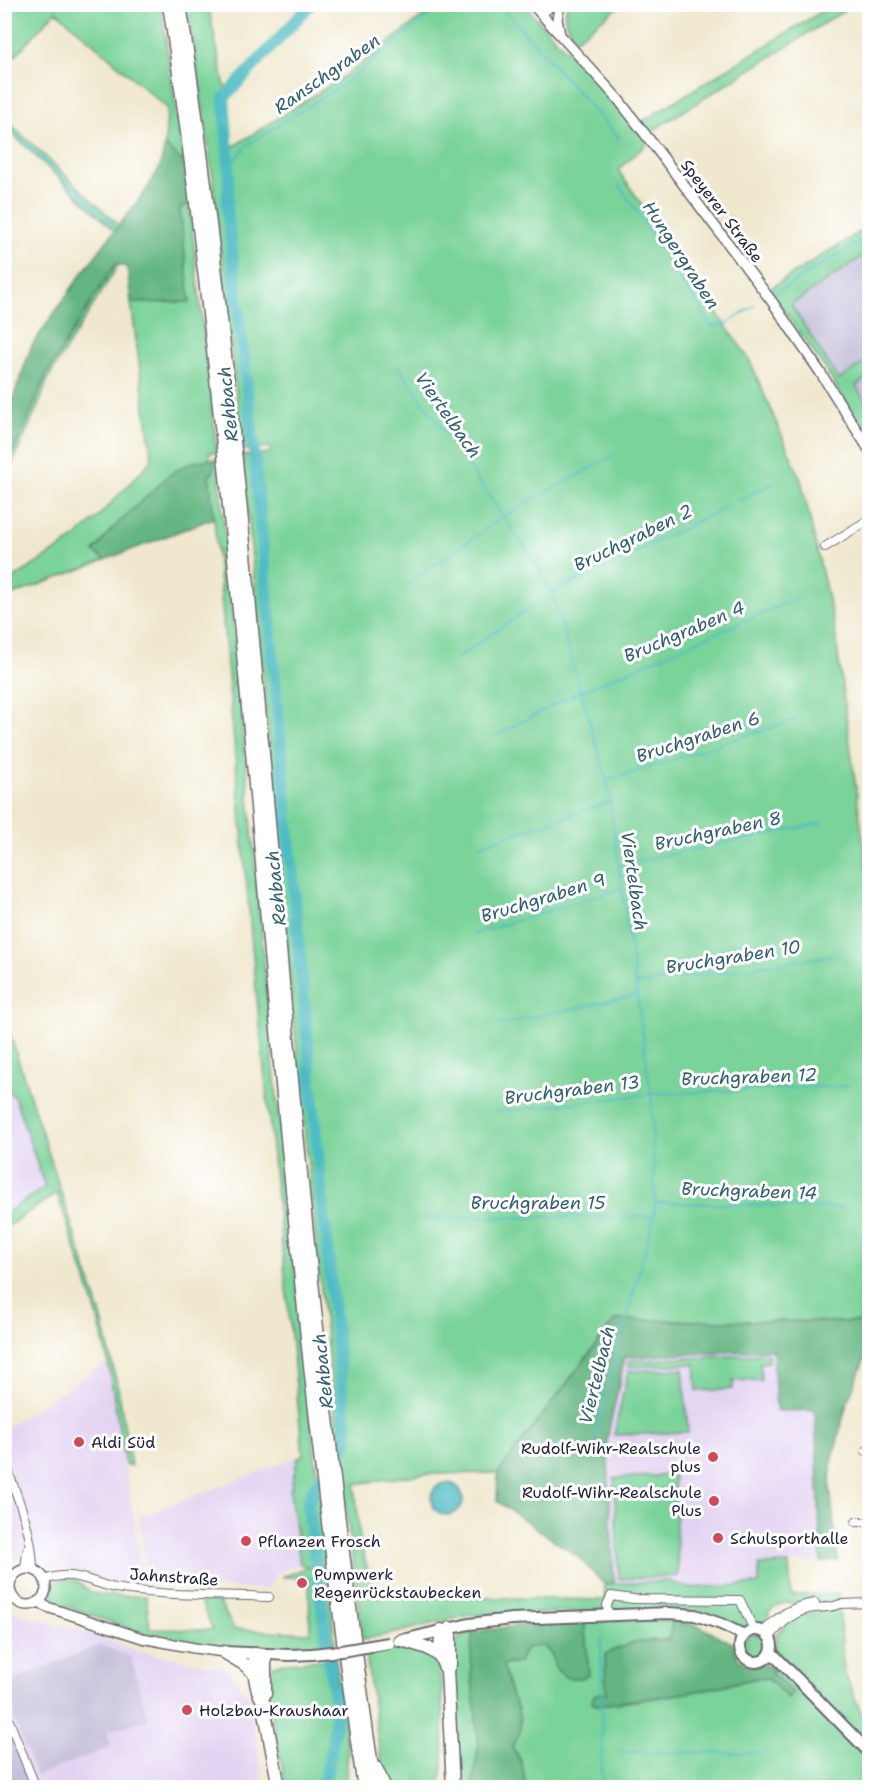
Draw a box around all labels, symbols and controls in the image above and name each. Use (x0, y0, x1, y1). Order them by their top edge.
water label: Ranschgraben (269, 29, 385, 119)
street label: Speyerer Straße (676, 155, 768, 267)
water label: Hungergraben (637, 196, 725, 314)
water label: Rehbach (212, 365, 244, 443)
water label: Viertelbach (409, 367, 487, 463)
water label: Bruchgraben 2 (570, 499, 696, 577)
water label: Bruchgraben 4 (620, 596, 748, 668)
water label: Bruchgraben 6 (633, 706, 763, 768)
water label: Bruchgraben 8 (652, 806, 784, 856)
water label: Viertelbach (615, 830, 653, 932)
water label: Rehbach (260, 849, 292, 927)
water label: Bruchgraben 9 (478, 868, 608, 928)
water label: Bruchgraben 10 (664, 934, 802, 980)
water label: Bruchgraben 12 (681, 1063, 817, 1091)
water label: Bruchgraben 13 (503, 1070, 641, 1110)
water label: Bruchgraben 14 (681, 1177, 818, 1205)
water label: Bruchgraben 15 (471, 1191, 606, 1215)
water label: Viertelbach (573, 1323, 621, 1427)
water label: Rehbach (307, 1332, 339, 1410)
place label: Aldi Süd (91, 1432, 155, 1453)
marker: Aldi Süd (72, 1435, 86, 1449)
place label: Rudolf-Wihr-Realschule plus (521, 1438, 701, 1477)
marker: Rudolf-Wihr-Realschule plus (706, 1450, 720, 1464)
place label: Rudolf-Wihr-Realschule Plus (522, 1482, 702, 1521)
marker: Rudolf-Wihr-Realschule Plus (707, 1494, 721, 1508)
place label: Schulsporthalle (730, 1528, 849, 1549)
place label: Pflanzen Frosch (258, 1531, 381, 1552)
marker: Schulsporthalle (711, 1531, 725, 1545)
marker: Pflanzen Frosch (239, 1534, 253, 1548)
street label: Jahnstraße (129, 1563, 219, 1591)
place label: Pumpwerk Regenrückstaubecken (314, 1564, 481, 1603)
marker: Pumpwerk Regenrückstaubecken (295, 1576, 309, 1590)
place label: Holzbau-Kraushaar (199, 1700, 349, 1721)
marker: Holzbau-Kraushaar (180, 1703, 194, 1717)

